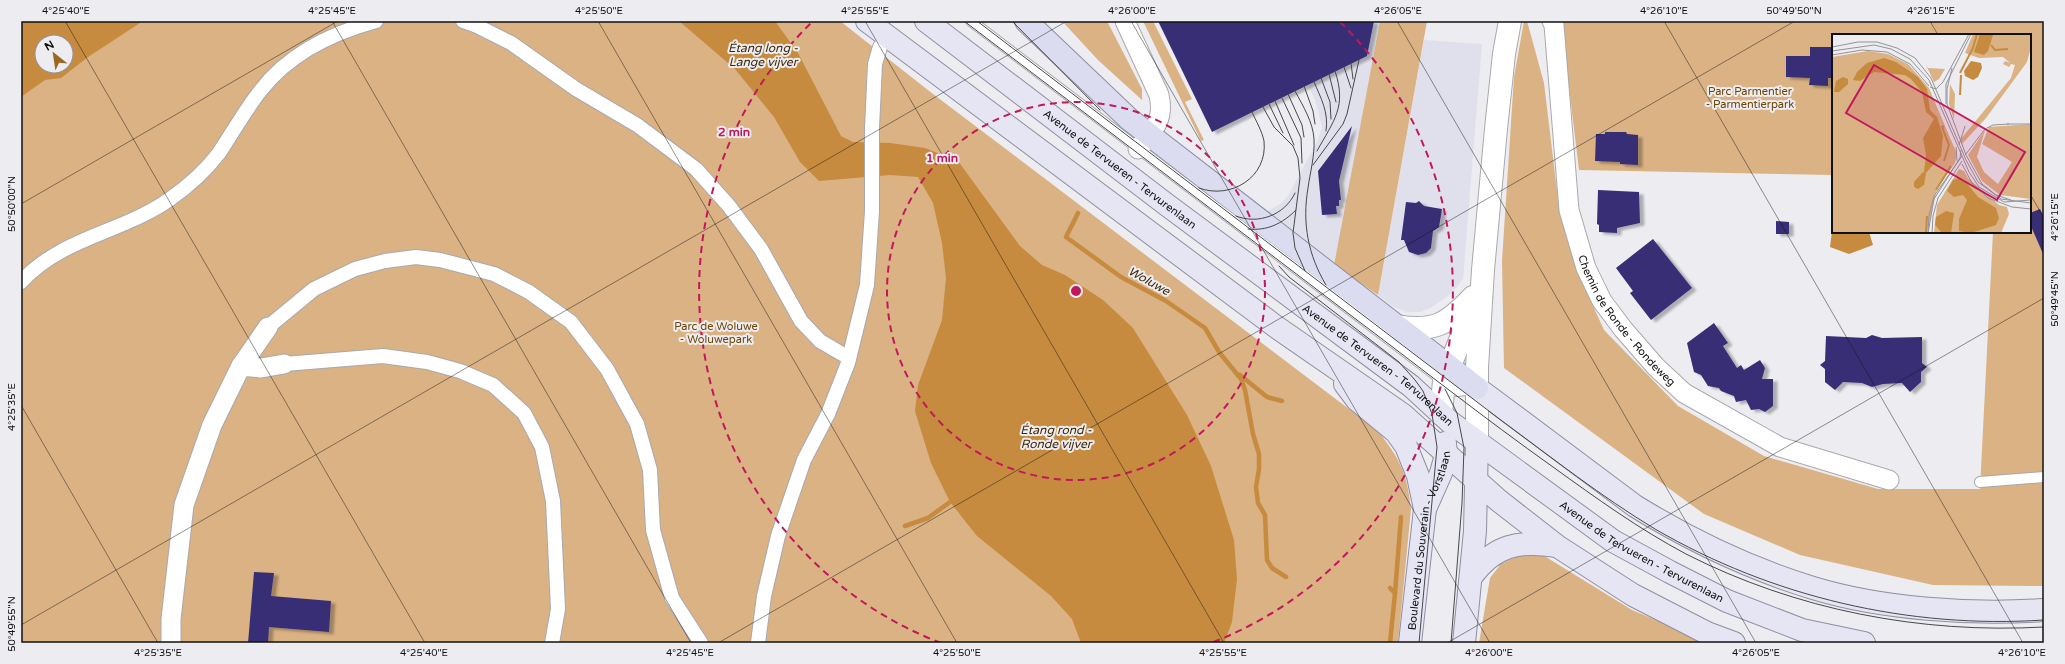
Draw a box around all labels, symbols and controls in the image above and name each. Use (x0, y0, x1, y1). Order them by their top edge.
text: 4°25'40"E (42, 5, 90, 17)
text: 4°25'45"E (308, 5, 356, 17)
text: 4°25'50"E (575, 5, 623, 17)
text: 4°25'55"E (841, 5, 889, 17)
text: 4°26'00"E (1108, 5, 1156, 17)
text: 4°26'05"E (1374, 5, 1422, 17)
text: 4°26'10"E (1640, 5, 1688, 17)
text: 50°49'50"N (1766, 5, 1822, 17)
text: 4°26'15"E (1907, 5, 1955, 17)
north arrow (34, 34, 74, 74)
inset map (1832, 34, 2031, 233)
text: N (42, 38, 56, 54)
water label: Étang long - Lange vijver (728, 41, 799, 69)
park label: Parc Parmentier - Parmentierpark (1706, 85, 1794, 111)
street label: Avenue de Tervueren - Tervurenlaan (1041, 107, 1199, 231)
text: 2 min (718, 125, 750, 139)
text: 1 min (926, 151, 958, 165)
text: 50°50'00"N (6, 176, 18, 232)
text: 4°26'15"E (2049, 193, 2061, 241)
street label: Chemin de Ronde - Rondeweg (1576, 253, 1678, 388)
water label: Woluwe (1126, 264, 1173, 299)
text: 50°49'45"N (2049, 271, 2061, 327)
centre of rings (1069, 284, 1083, 298)
street label: Avenue de Tervueren - Tervurenlaan (1300, 301, 1456, 428)
park label: Parc de Woluwe - Woluwepark (674, 320, 758, 346)
text: 4°25'35"E (6, 383, 18, 431)
water label: Étang rond - Ronde vijver (1020, 423, 1093, 451)
street label: Boulevard du Souverain - Vorstlaan (1405, 450, 1453, 631)
street label: Avenue de Tervueren - Tervurenlaan (1557, 498, 1726, 605)
text: 50°49'55"N (6, 596, 18, 652)
text: 4°25'35"E (134, 647, 182, 659)
text: 4°25'40"E (400, 647, 448, 659)
text: 4°25'45"E (666, 647, 714, 659)
text: 4°25'50"E (933, 647, 981, 659)
text: 4°25'55"E (1199, 647, 1247, 659)
text: 4°26'00"E (1465, 647, 1513, 659)
text: 4°26'05"E (1732, 647, 1780, 659)
text: 4°26'10"E (1998, 647, 2046, 659)

